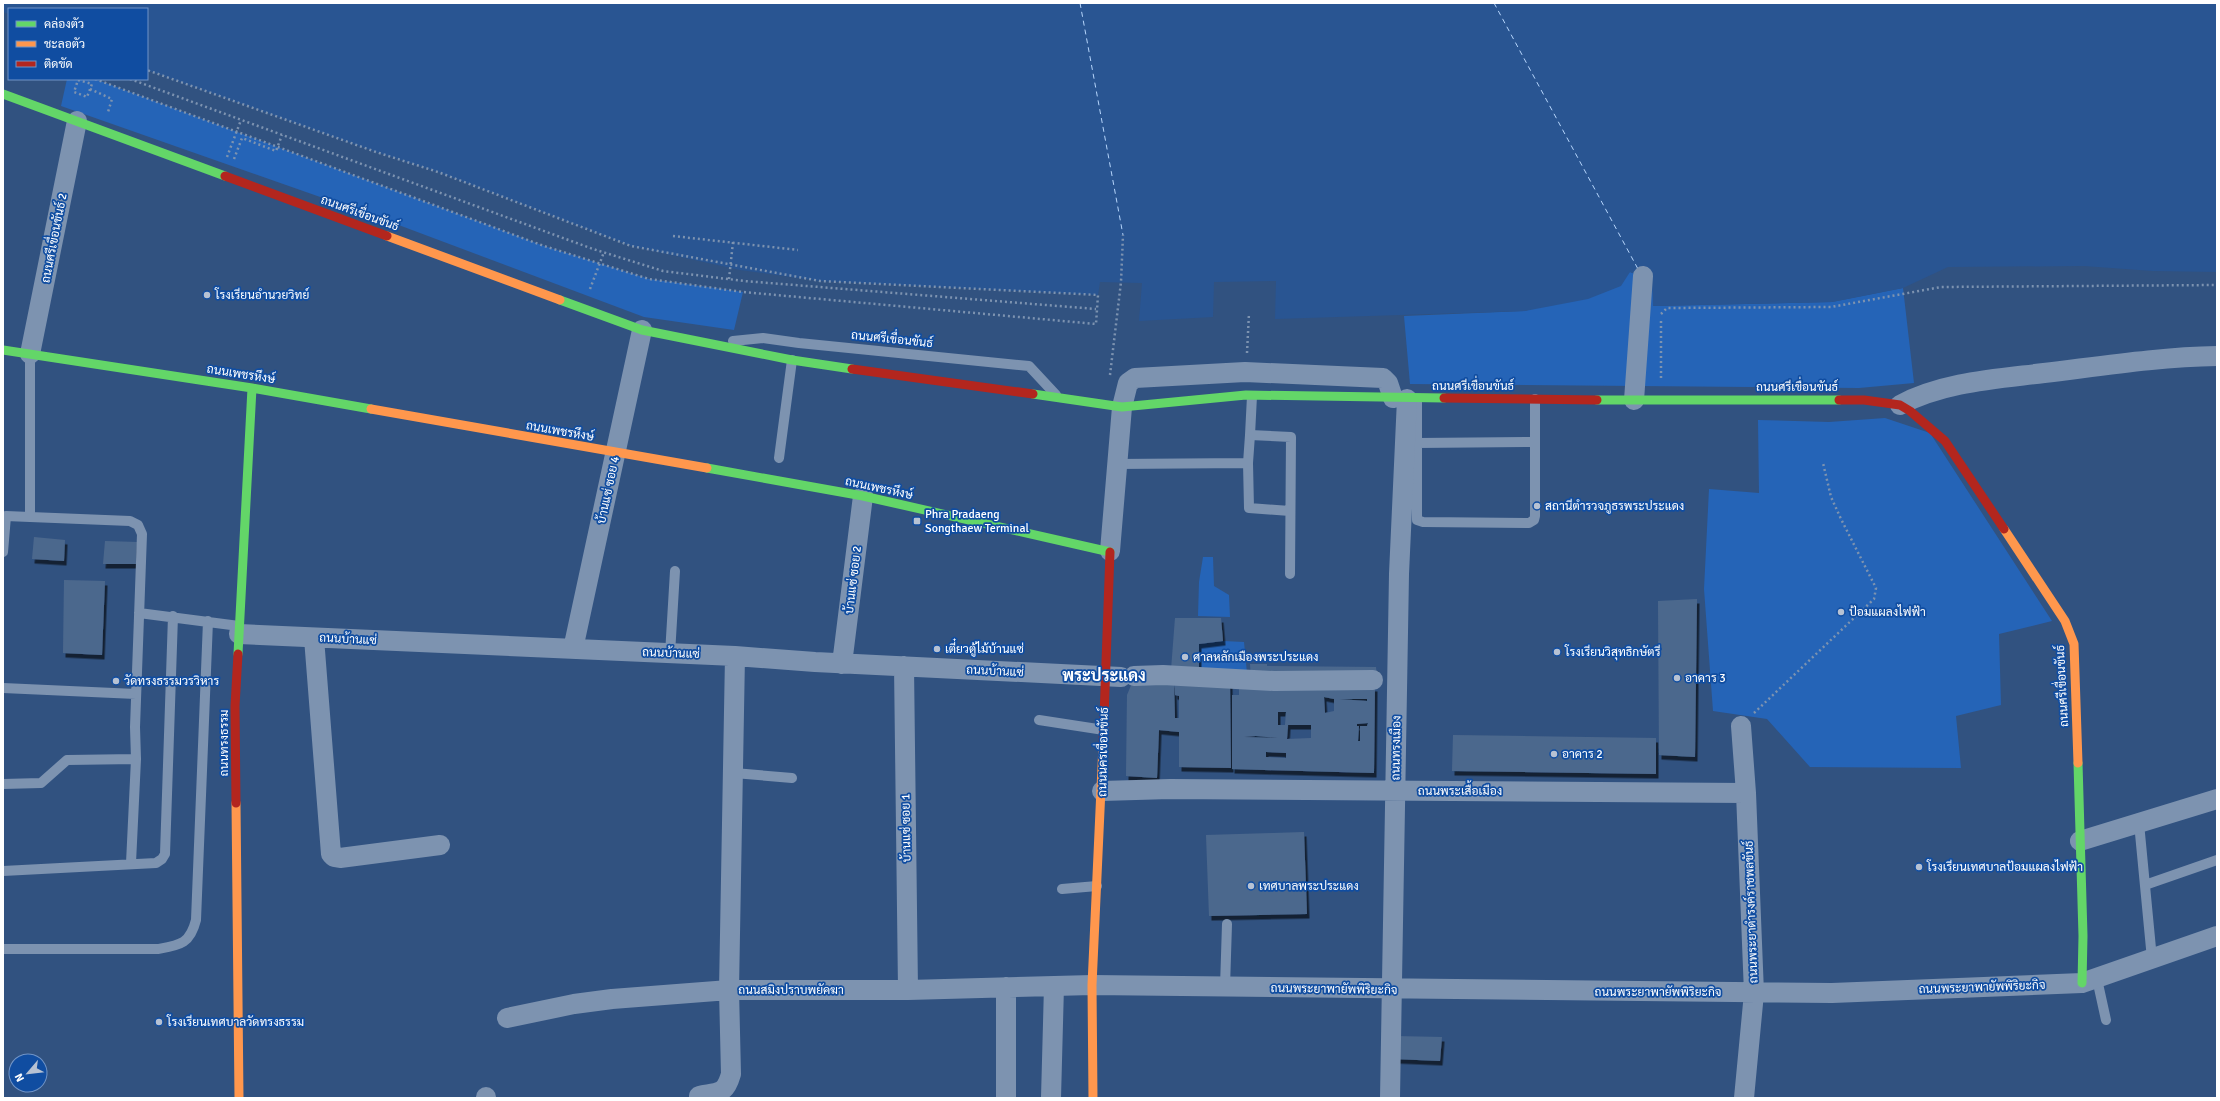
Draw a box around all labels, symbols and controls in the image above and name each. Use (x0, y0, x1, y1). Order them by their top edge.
legend (8, 8, 148, 80)
text: คล่องตัว (44, 17, 84, 32)
text: ชะลอตัว (44, 37, 85, 52)
text: ติดขัด (44, 57, 73, 72)
street label: ถนนศรีเขื่อนขันธ์ (319, 189, 403, 235)
street label: ถนนศรีเขื่อนขันธ์ 2 (34, 191, 71, 284)
place label: โรงเรียนอำนวยวิทย์ (214, 287, 309, 303)
marker: โรงเรียนอำนวยวิทย์ (202, 290, 212, 300)
street label: ถนนศรีเขื่อนขันธ์ (850, 324, 934, 351)
street label: ถนนเพชรหึงษ์ (206, 361, 277, 387)
street label: ถนนศรีเขื่อนขันธ์ (1432, 375, 1515, 394)
street label: ถนนศรีเขื่อนขันธ์ (1756, 376, 1839, 395)
street label: ถนนเพชรหึงษ์ (525, 417, 596, 445)
street label: บ้านแซ่ ซอย 4 (594, 454, 623, 525)
street label: ถนนเพชรหึงษ์ (844, 473, 915, 503)
place label: สถานีตำรวจภูธรพระประแดง (1545, 498, 1684, 514)
marker: สถานีตำรวจภูธรพระประแดง (1532, 501, 1542, 511)
place label: Phra Pradaeng Songthaew Terminal (925, 507, 1030, 536)
marker: Phra Pradaeng Songthaew Terminal (912, 516, 922, 526)
street label: บ้านแซ่ ซอย 2 (842, 545, 865, 615)
place label: ป้อมแผลงไฟฟ้า (1849, 604, 1926, 620)
marker: ป้อมแผลงไฟฟ้า (1836, 607, 1846, 617)
street label: ถนนบ้านแซ่ (319, 630, 377, 649)
place label: เตี๋ยวตู้ไม้บ้านแซ่ (945, 638, 1024, 657)
marker: เตี๋ยวตู้ไม้บ้านแซ่ (932, 644, 942, 654)
place label: โรงเรียนวิสุทธิกษัตรี (1564, 644, 1661, 661)
street label: ถนนศรีเขื่อนขันธ์ (2049, 644, 2072, 728)
street label: ถนนบ้านแซ่ (642, 645, 700, 662)
marker: โรงเรียนวิสุทธิกษัตรี (1552, 647, 1562, 657)
place label: ศาลหลักเมืองพระประแดง (1193, 650, 1319, 665)
marker: ศาลหลักเมืองพระประแดง (1180, 652, 1190, 662)
street label: ถนนบ้านแซ่ (966, 662, 1024, 681)
district label: พระประแดง (1062, 666, 1146, 686)
place label: อาคาร 3 (1685, 671, 1726, 686)
marker: อาคาร 3 (1672, 673, 1682, 683)
place label: วัดทรงธรรมวรวิหาร (124, 674, 219, 689)
marker: วัดทรงธรรมวรวิหาร (111, 676, 121, 686)
street label: ถนนนครเขื่อนขันธ์ (1091, 706, 1112, 797)
street label: ถนนทรงธรรม (217, 710, 232, 776)
street label: ถนนทรงเมือง (1388, 715, 1405, 781)
place label: อาคาร 2 (1562, 747, 1603, 762)
marker: อาคาร 2 (1549, 749, 1559, 759)
street label: ถนนพระเสื้อเมือง (1418, 780, 1502, 799)
street label: บ้านแซ่ ซอย 1 (898, 794, 915, 862)
street label: ถนนพระยาดำรงค์ราชพลขันธ์ (1740, 840, 1761, 984)
place label: โรงเรียนเทศบาลป้อมแผลงไฟฟ้า (1926, 859, 2083, 875)
marker: โรงเรียนเทศบาลป้อมแผลงไฟฟ้า (1914, 862, 1924, 872)
place label: เทศบาลพระประแดง (1259, 879, 1359, 894)
marker: เทศบาลพระประแดง (1246, 881, 1256, 891)
street label: ถนนพระยาพายัพพิริยะกิจ (1918, 978, 2046, 997)
street label: ถนนพระยาพายัพพิริยะกิจ (1270, 981, 1398, 998)
street label: ถนนสมิงปราบพยัคฆา (738, 983, 844, 998)
street label: ถนนพระยาพายัพพิริยะกิจ (1594, 985, 1722, 1000)
place label: โรงเรียนเทศบาลวัดทรงธรรม (166, 1014, 304, 1030)
marker: โรงเรียนเทศบาลวัดทรงธรรม (154, 1017, 164, 1027)
north arrow (8, 1053, 48, 1093)
text: N (12, 1071, 27, 1084)

